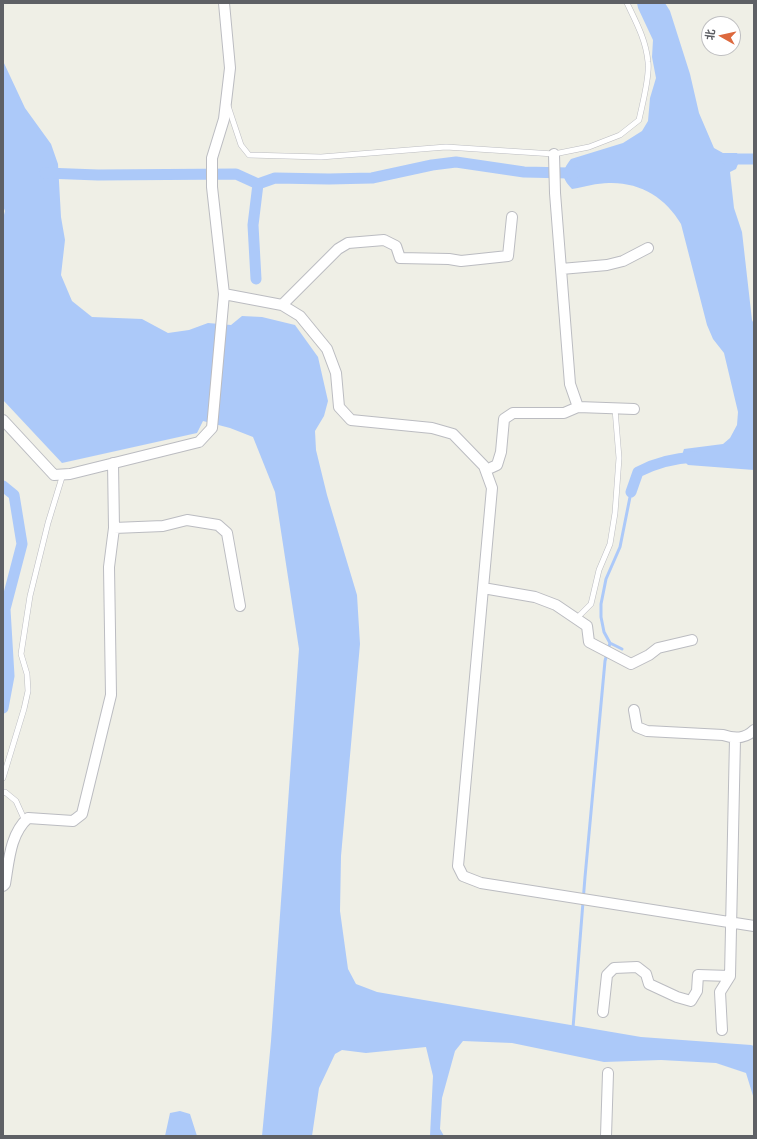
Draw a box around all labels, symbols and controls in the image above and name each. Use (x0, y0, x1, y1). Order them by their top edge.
north arrow (701, 16, 741, 56)
text: 北 (702, 28, 718, 41)

